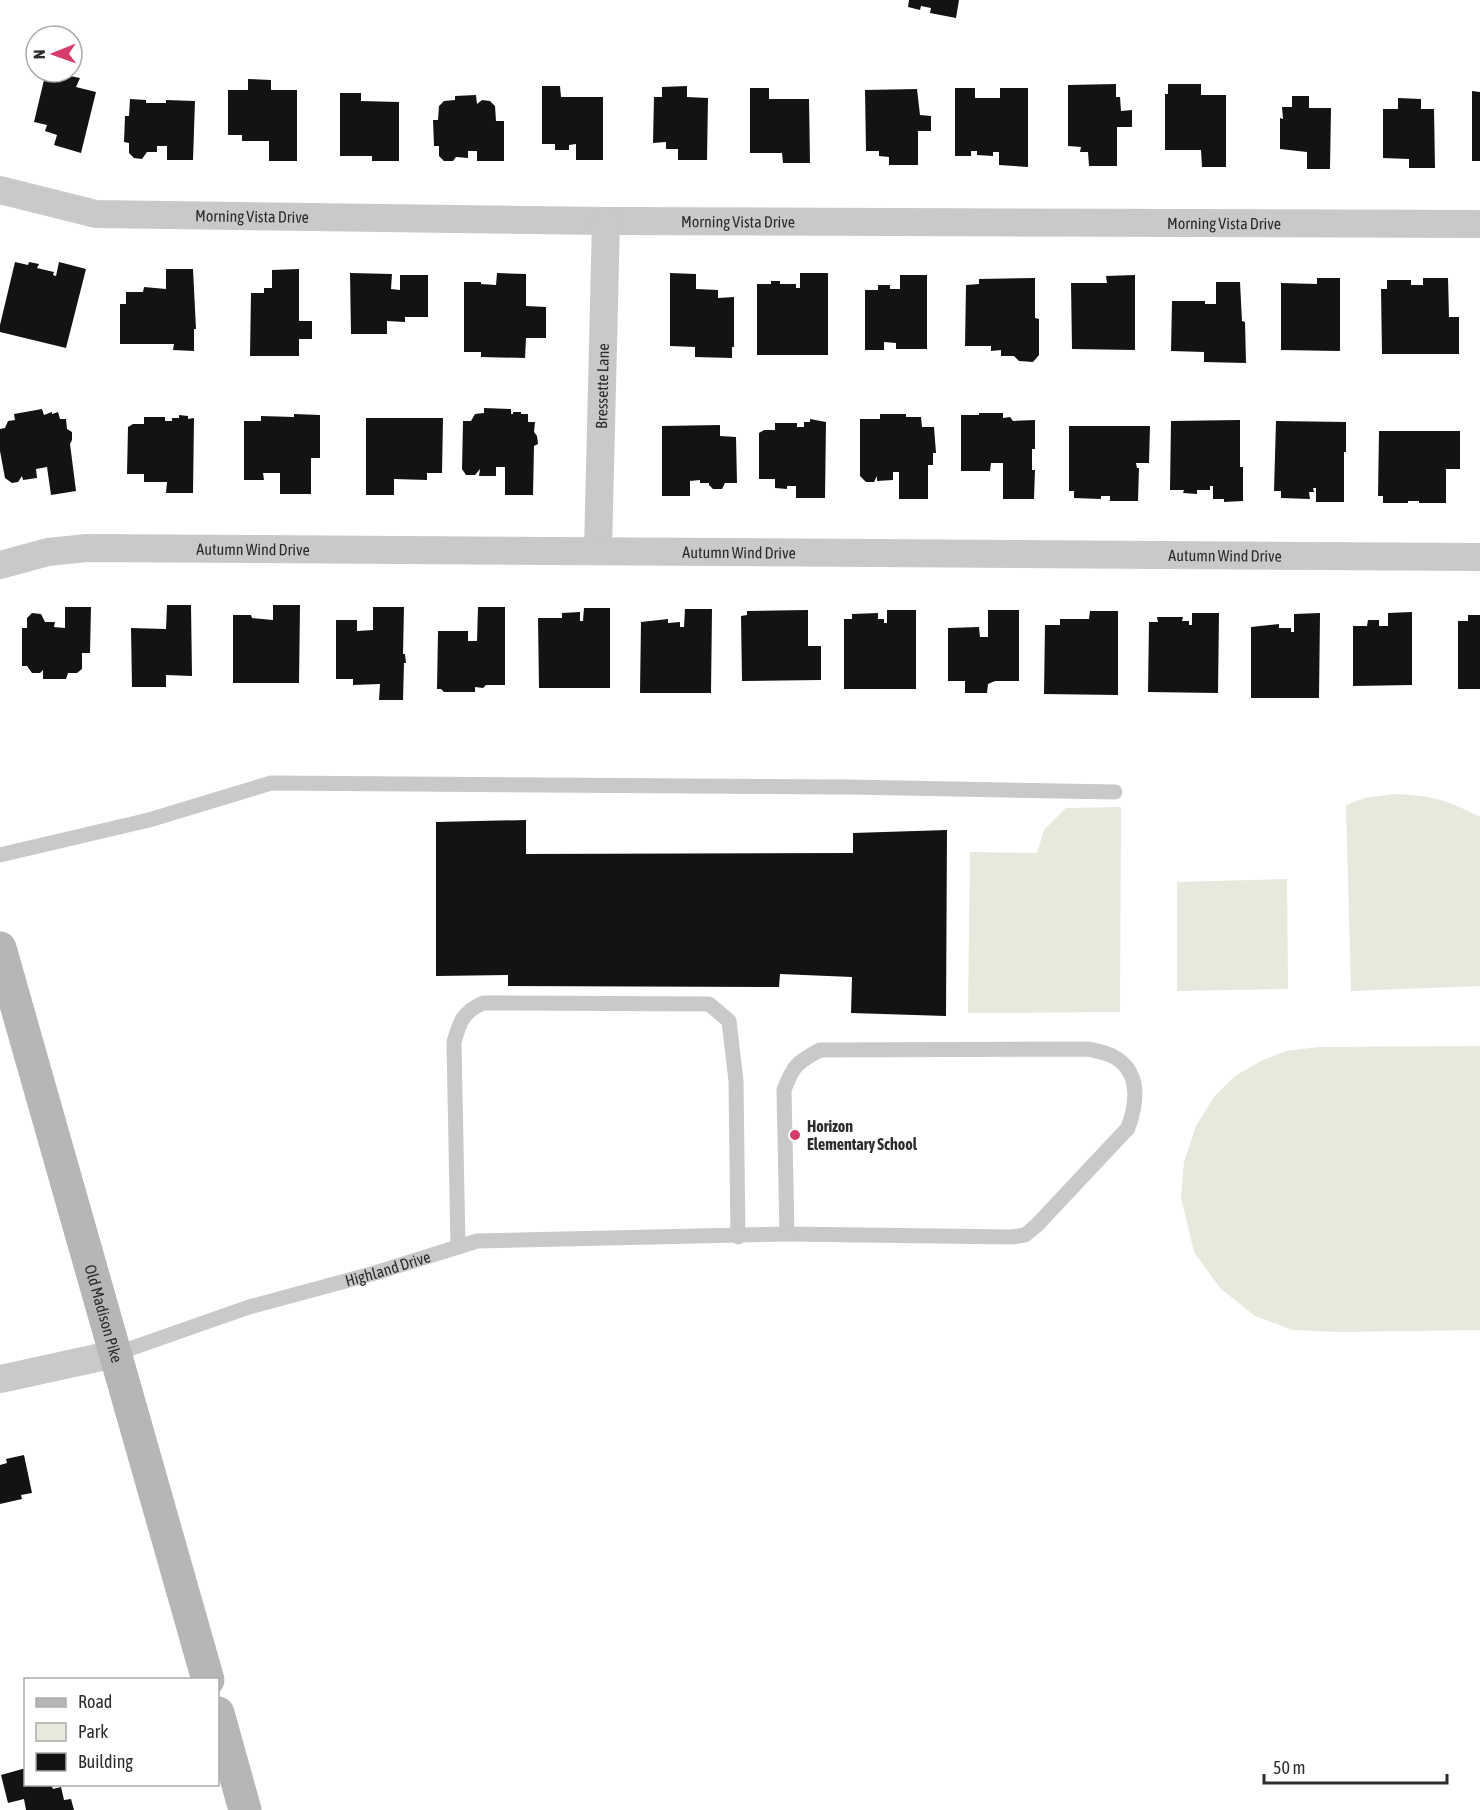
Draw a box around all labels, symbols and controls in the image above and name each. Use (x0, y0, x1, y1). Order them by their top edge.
north arrow (24, 24, 84, 84)
text: N (30, 49, 48, 59)
street label: Morning Vista Drive (195, 206, 309, 226)
street label: Morning Vista Drive (681, 212, 795, 231)
street label: Morning Vista Drive (1167, 214, 1281, 233)
street label: Bressette Lane (592, 343, 612, 429)
street label: Autumn Wind Drive (196, 540, 310, 558)
street label: Autumn Wind Drive (682, 543, 796, 562)
street label: Autumn Wind Drive (1168, 546, 1282, 565)
place label: Horizon Elementary School (807, 1117, 918, 1153)
marker: Horizon Elementary School (788, 1128, 802, 1142)
street label: Highland Drive (343, 1247, 433, 1290)
street label: Old Madison Pike (81, 1262, 126, 1365)
legend (24, 1678, 219, 1786)
text: Road (78, 1691, 112, 1712)
text: Park (78, 1721, 108, 1742)
scale bar (1264, 1747, 1447, 1785)
text: Building (78, 1751, 133, 1772)
text: 50 m (1273, 1757, 1305, 1778)

